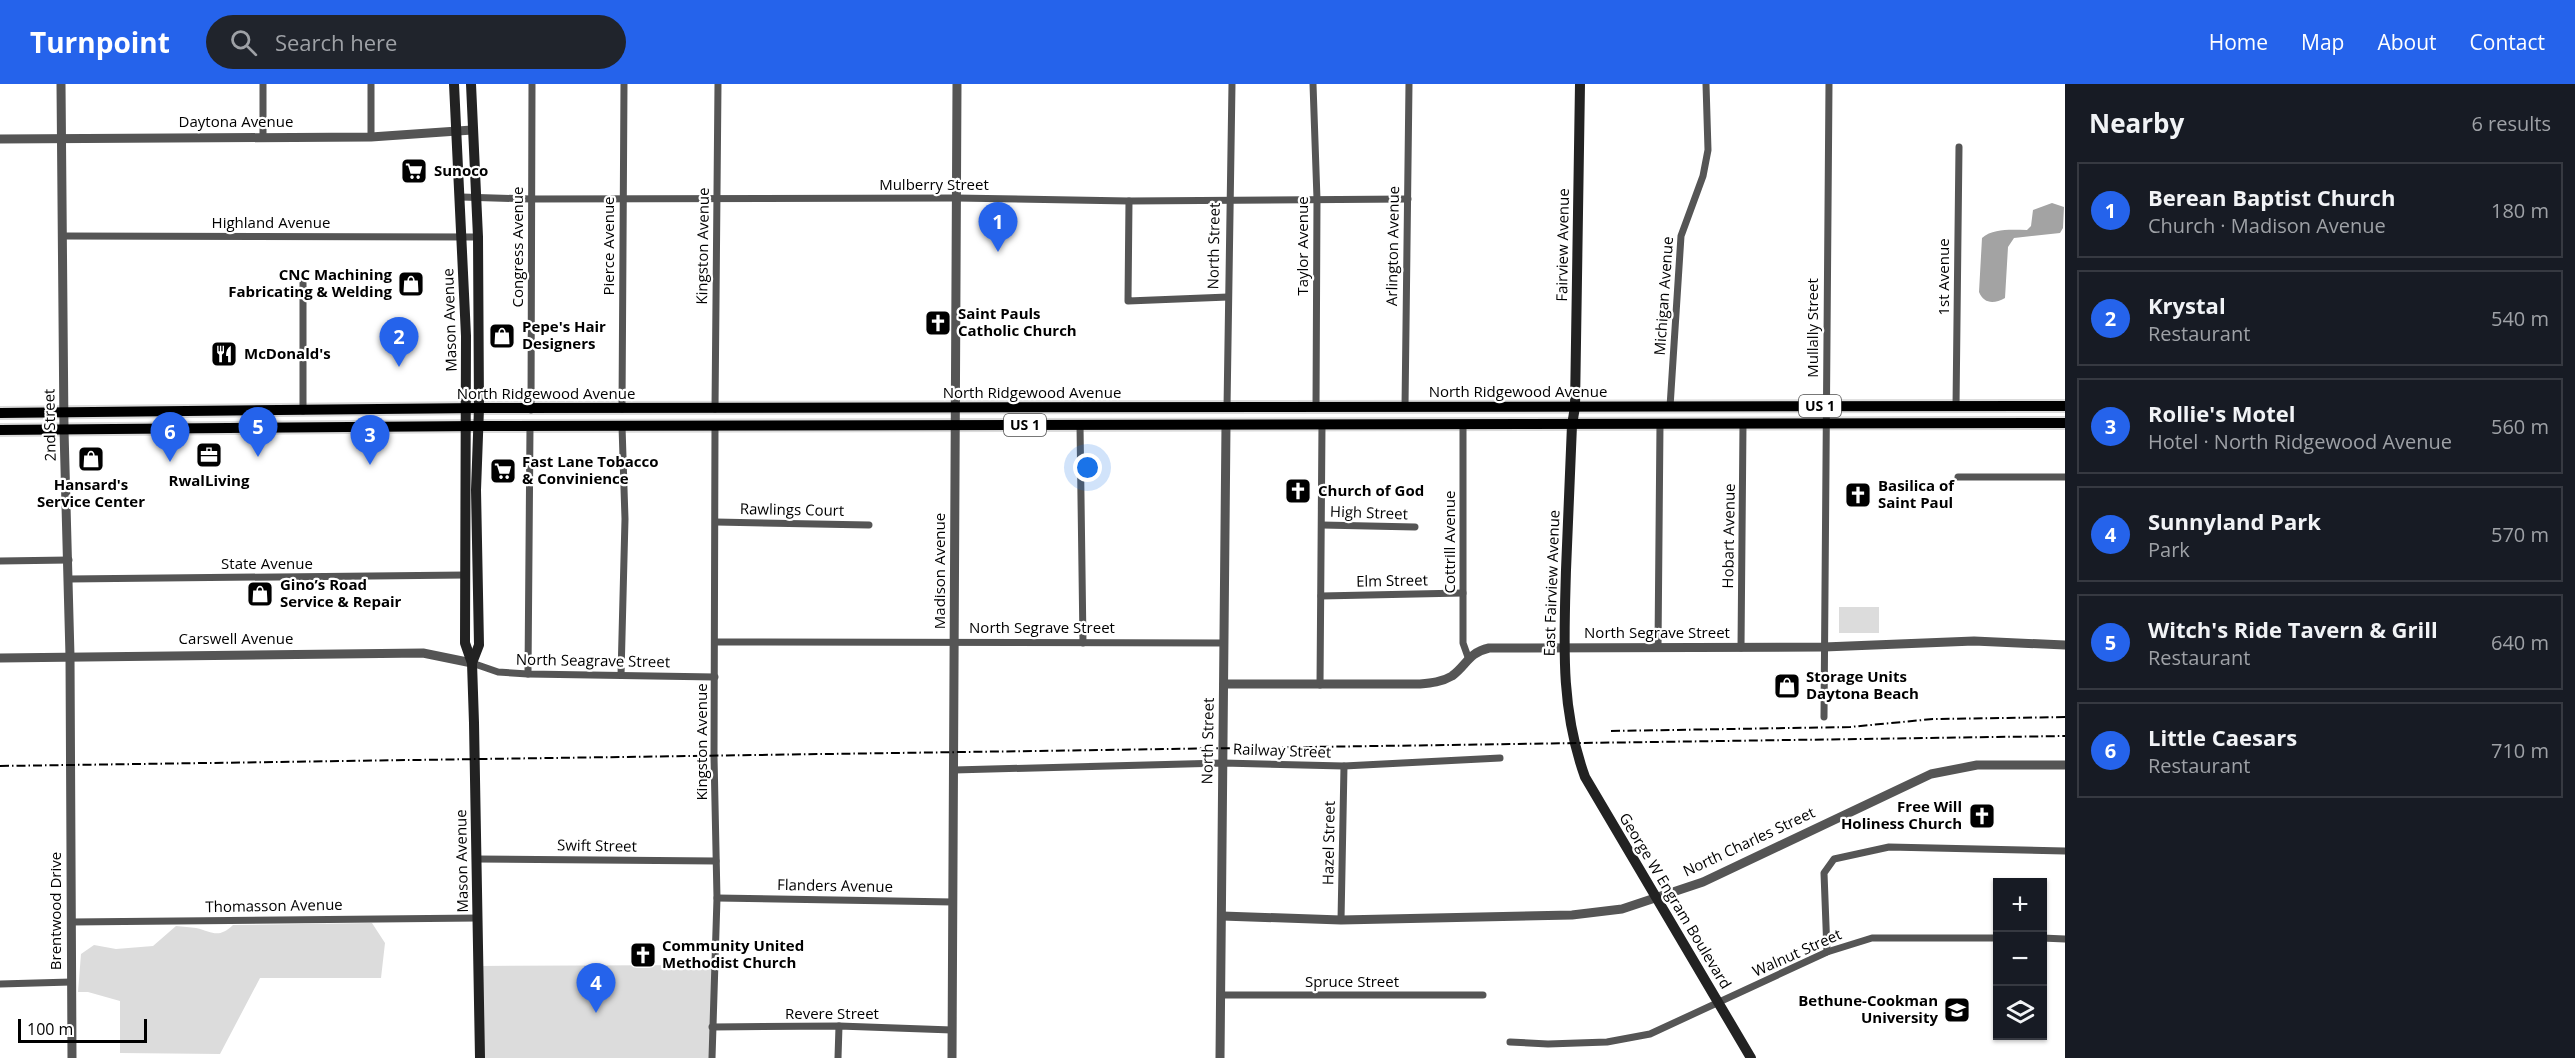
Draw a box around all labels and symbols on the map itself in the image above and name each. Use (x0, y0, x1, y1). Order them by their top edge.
street label: Daytona Avenue (179, 111, 293, 131)
supermarket icon: Sunoco (399, 156, 429, 186)
place label: Sunoco (434, 160, 488, 180)
street label: Mulberry Street (879, 174, 989, 194)
street label: Arlington Avenue (1381, 186, 1403, 306)
street label: Congress Avenue (507, 187, 527, 307)
street label: Kingston Avenue (691, 187, 713, 305)
street label: Fairview Avenue (1551, 188, 1573, 302)
street label: Pierce Avenue (598, 196, 618, 296)
street label: Taylor Avenue (1292, 196, 1312, 296)
pin: 1 (978, 202, 1018, 252)
street label: North Street (1202, 202, 1224, 290)
street label: Highland Avenue (212, 212, 330, 232)
street label: Michigan Avenue (1649, 236, 1677, 356)
street label: 1st Avenue (1933, 238, 1953, 316)
place label: CNC Machining Fabricating & Welding (228, 264, 393, 301)
street label: Mason Avenue (437, 268, 461, 372)
shop icon: CNC Machining Fabricating & Welding (396, 269, 426, 299)
street label: Mullally Street (1802, 278, 1822, 378)
place label: Saint Pauls Catholic Church (958, 303, 1077, 340)
church icon: Saint Pauls Catholic Church (923, 308, 953, 338)
place label: Pepe's Hair Designers (522, 316, 606, 353)
pin: 2 (380, 318, 418, 367)
shop icon: Pepe's Hair Designers (487, 321, 517, 351)
restaurant icon: McDonald's (209, 339, 239, 369)
place label: McDonald's (244, 343, 331, 363)
street label: North Ridgewood Avenue (1429, 381, 1607, 401)
street label: North Ridgewood Avenue (943, 382, 1121, 402)
street label: North Ridgewood Avenue (457, 383, 635, 403)
street label: 2nd Street (38, 388, 60, 462)
road number: US 1 (1799, 395, 1841, 417)
pin: 5 (238, 408, 278, 457)
pin: 6 (150, 412, 190, 462)
road number: US 1 (1004, 414, 1046, 436)
pin: 3 (350, 416, 389, 465)
office icon: RwalLiving (194, 440, 224, 470)
shop icon: Hansard's Service Center (76, 444, 106, 474)
place label: Fast Lane Tobacco & Convinience (522, 451, 659, 488)
your location (1073, 453, 1102, 482)
supermarket icon: Fast Lane Tobacco & Convinience (488, 456, 518, 486)
place label: RwalLiving (169, 470, 250, 490)
place label: Hansard's Service Center (37, 474, 145, 511)
place label: Basilica of Saint Paul (1878, 475, 1955, 512)
church icon: Church of God (1283, 476, 1313, 506)
place label: Church of God (1318, 480, 1424, 500)
church icon: Basilica of Saint Paul (1843, 480, 1873, 510)
street label: Hobart Avenue (1717, 483, 1739, 589)
street label: Cottrill Avenue (1439, 491, 1459, 593)
street label: Rawlings Court (740, 498, 844, 520)
street label: High Street (1330, 501, 1408, 523)
street label: East Fairview Avenue (1538, 509, 1564, 657)
street label: Madison Avenue (929, 513, 949, 629)
street label: State Avenue (221, 553, 313, 573)
street label: Elm Street (1356, 569, 1428, 591)
place label: Gino’s Road Service & Repair (280, 574, 402, 611)
shop icon: Gino’s Road Service & Repair (245, 579, 275, 609)
street label: North Segrave Street (969, 617, 1115, 637)
street label: North Segrave Street (1584, 622, 1730, 642)
street label: Carswell Avenue (179, 628, 293, 648)
street label: North Seagrave Street (516, 649, 670, 671)
place label: Storage Units Daytona Beach (1806, 666, 1919, 703)
shop icon: Storage Units Daytona Beach (1772, 671, 1802, 701)
street label: Kingston Avenue (691, 683, 711, 801)
street label: North Street (1196, 697, 1218, 785)
street label: Railway Street (1232, 738, 1332, 762)
place label: Free Will Holiness Church (1841, 796, 1962, 833)
street label: Hazel Street (1317, 801, 1339, 885)
church icon: Free Will Holiness Church (1967, 801, 1997, 831)
street label: North Charles Street (1679, 802, 1818, 880)
street label: Mason Avenue (450, 809, 472, 913)
street label: George W Engram Boulevard (1615, 809, 1736, 992)
street label: Swift Street (557, 834, 637, 856)
street label: Brentwood Drive (45, 852, 65, 970)
street label: Flanders Avenue (777, 874, 893, 896)
street label: Thomasson Avenue (205, 894, 343, 916)
street label: Walnut Street (1749, 924, 1844, 981)
place label: Community United Methodist Church (662, 935, 804, 972)
church icon: Community United Methodist Church (628, 940, 658, 970)
pin: 4 (576, 964, 616, 1013)
street label: Spruce Street (1305, 971, 1399, 991)
place label: Bethune-Cookman University (1798, 990, 1938, 1027)
school or university icon: Bethune-Cookman University (1942, 995, 1972, 1025)
street label: Revere Street (785, 1003, 879, 1023)
scale bar (18, 1016, 147, 1044)

